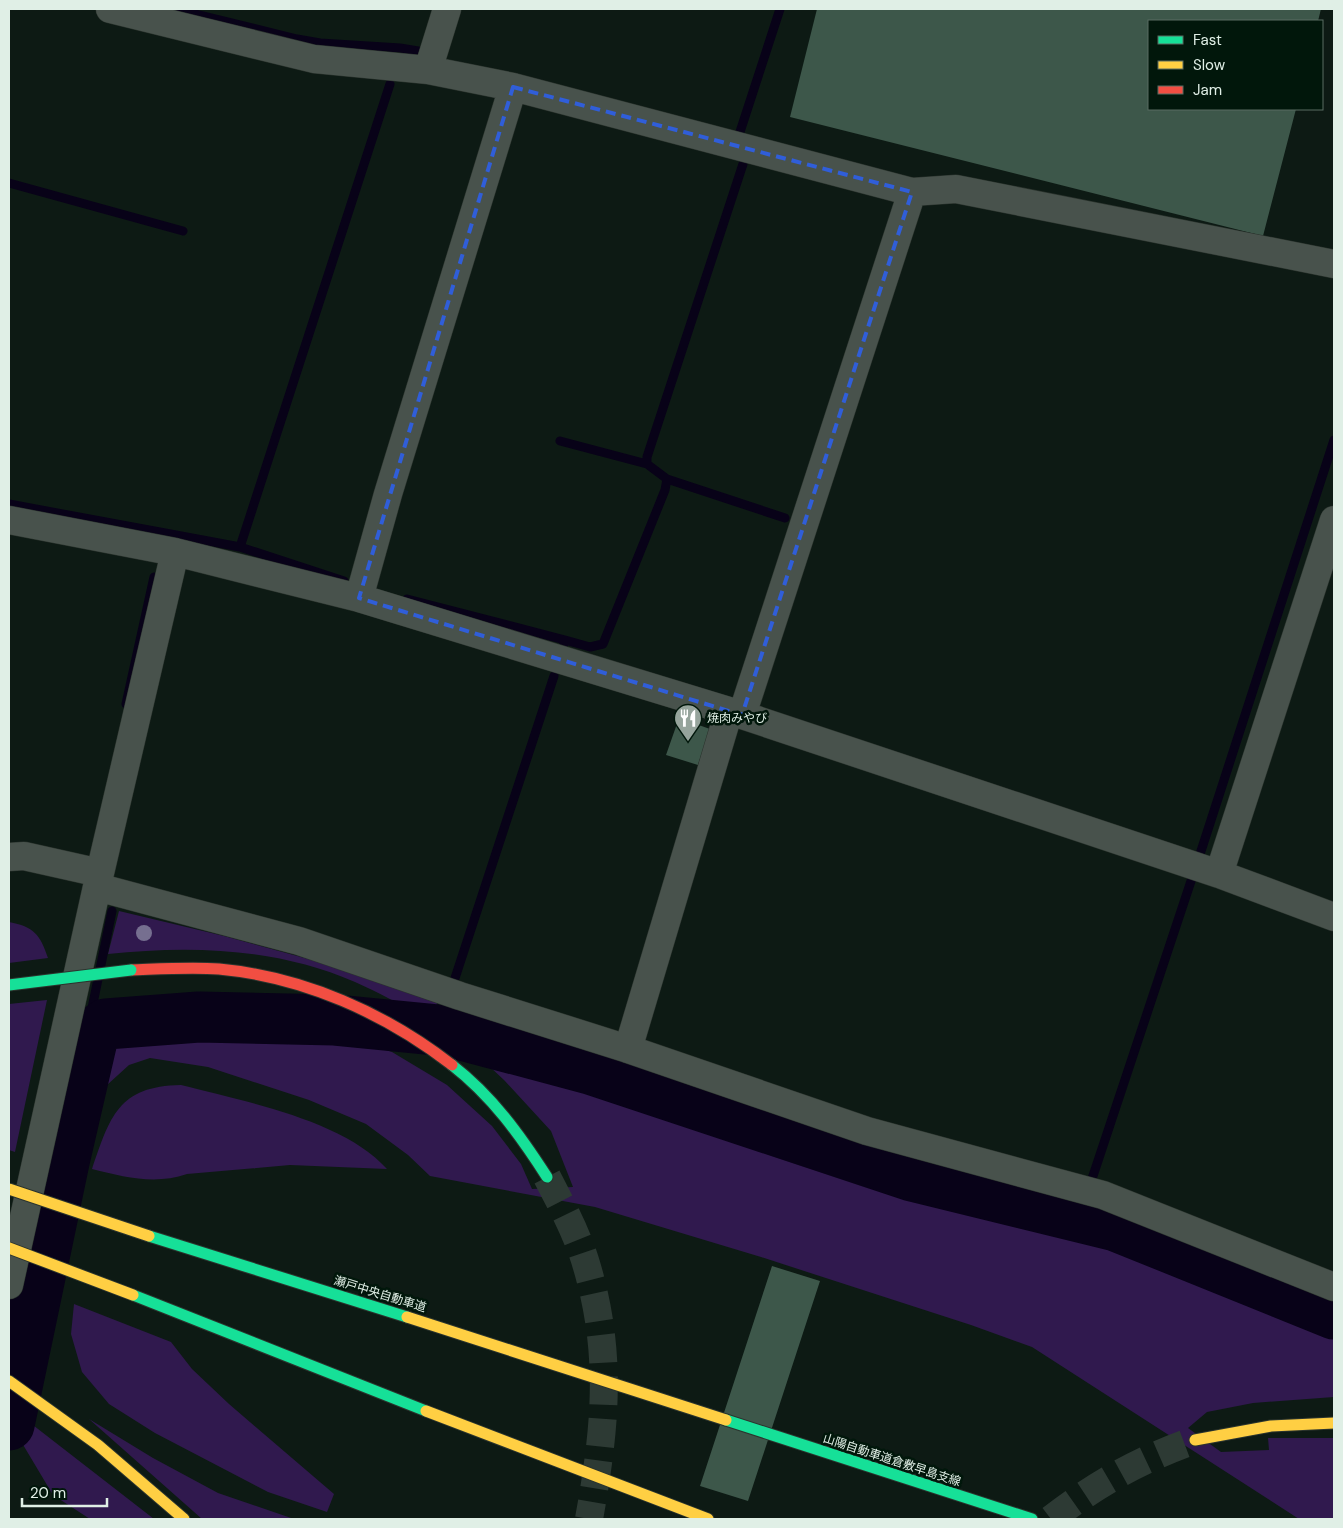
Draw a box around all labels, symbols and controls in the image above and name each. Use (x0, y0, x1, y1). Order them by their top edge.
legend (1148, 20, 1323, 110)
text: Fast (1193, 30, 1222, 50)
text: Slow (1193, 55, 1226, 75)
text: Jam (1193, 80, 1222, 100)
restaurant icon: 焼肉みやび (673, 703, 703, 742)
place label: 焼肉みやび (707, 710, 767, 726)
street label: 瀬戸中央自動車道 (332, 1272, 428, 1316)
street label: 山陽自動車道倉敷早島支線 (821, 1430, 963, 1490)
scale bar (22, 1476, 108, 1508)
text: 20 m (30, 1483, 66, 1503)

